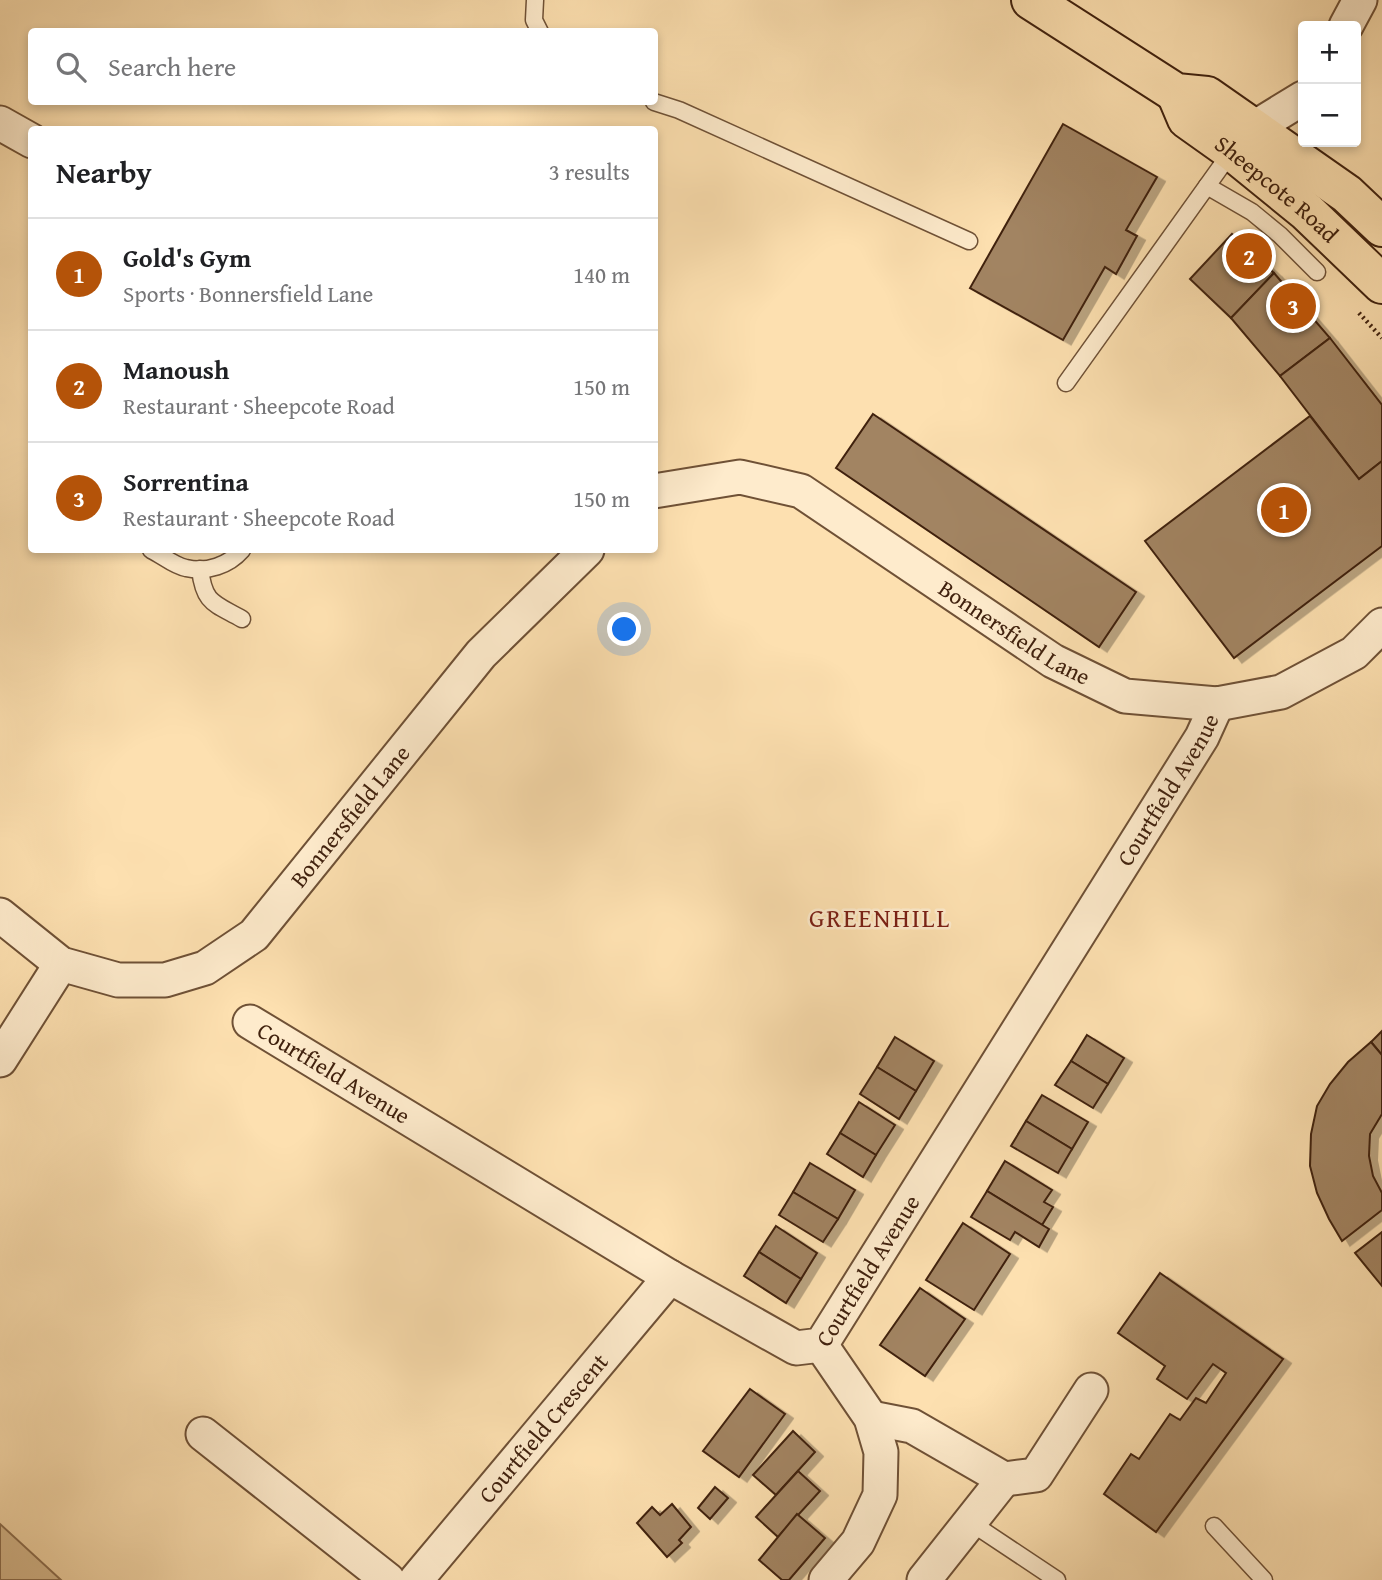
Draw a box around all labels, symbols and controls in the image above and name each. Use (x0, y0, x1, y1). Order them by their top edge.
map controls (1298, 21, 1361, 147)
button: + (1298, 21, 1361, 84)
search box (28, 28, 658, 105)
text: Search here (108, 47, 236, 86)
icon: search (52, 48, 90, 86)
button: − (1298, 84, 1361, 147)
street label: Sheepcote Road (1208, 127, 1347, 250)
text: Nearby (56, 150, 152, 194)
text: 3 results (549, 155, 630, 188)
pin: 2 (1226, 230, 1272, 282)
text: Gold's Gym (123, 238, 251, 277)
text: 1 (73, 258, 85, 291)
text: 140 m (573, 258, 630, 291)
text: Sports · Bonnersfield Lane (123, 277, 373, 310)
pin: 3 (1270, 280, 1316, 332)
text: Manoush (123, 350, 229, 389)
text: 2 (73, 370, 85, 403)
text: 150 m (573, 370, 630, 403)
text: Restaurant · Sheepcote Road (123, 389, 395, 422)
text: Sorrentina (123, 462, 249, 501)
text: 3 (73, 482, 85, 515)
text: 150 m (573, 482, 630, 515)
pin: 1 (1261, 484, 1307, 536)
text: Restaurant · Sheepcote Road (123, 501, 395, 534)
street label: Bonnersfield Lane (932, 571, 1096, 693)
your location (607, 612, 641, 646)
street label: Courtfield Avenue (1108, 708, 1227, 872)
street label: Bonnersfield Lane (282, 738, 417, 894)
district label: GREENHILL (809, 898, 951, 937)
street label: Courtfield Avenue (251, 1013, 417, 1132)
street label: Courtfield Avenue (807, 1188, 927, 1353)
street label: Courtfield Crescent (470, 1346, 615, 1510)

